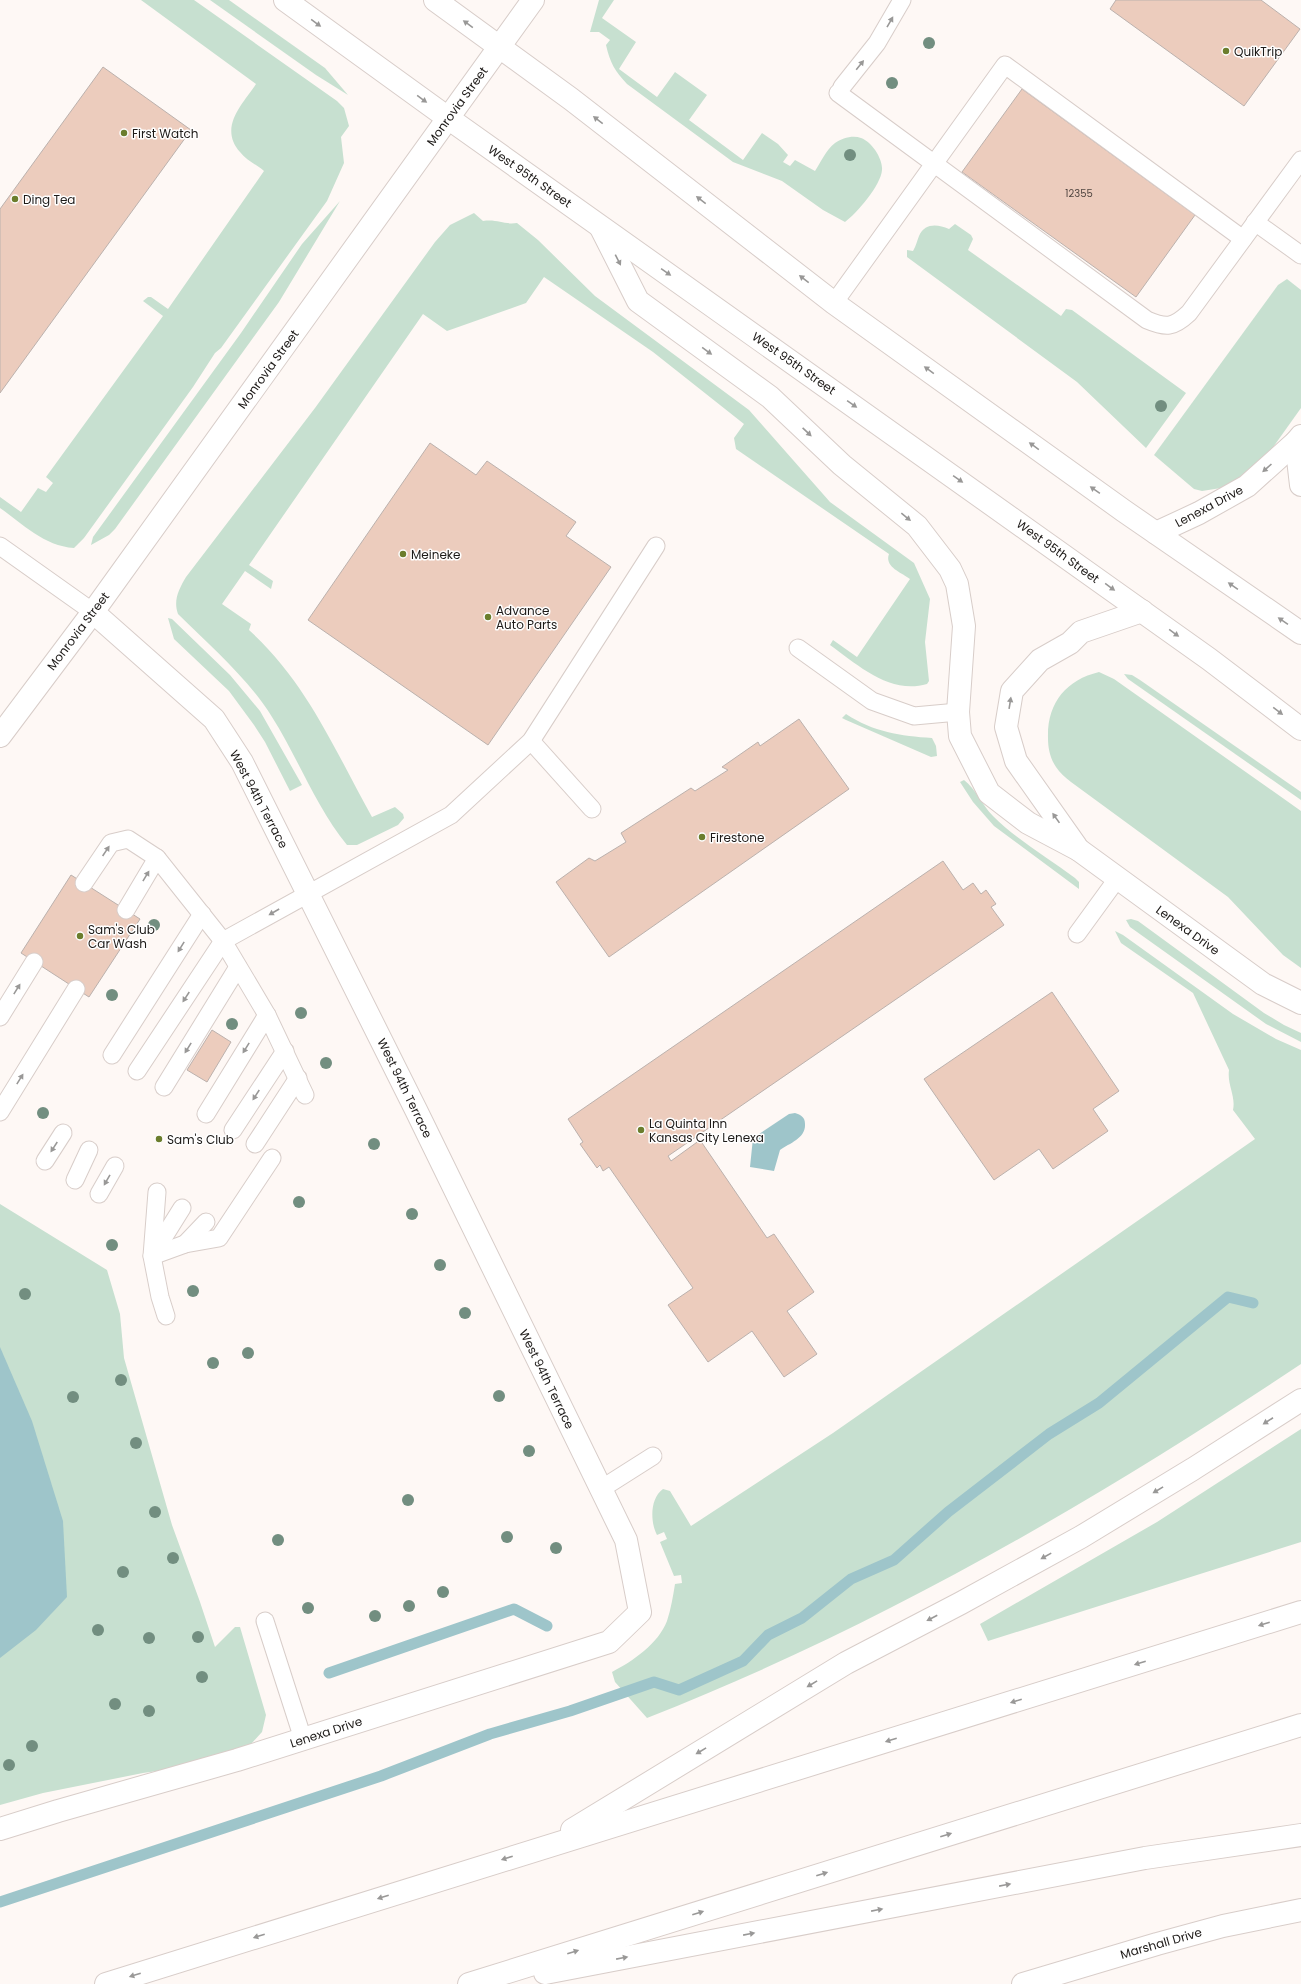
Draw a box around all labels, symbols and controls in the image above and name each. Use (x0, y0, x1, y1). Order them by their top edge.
one-way arrow (886, 16, 893, 27)
one-way arrow (311, 19, 322, 27)
one-way arrow (462, 20, 473, 28)
place label: QuikTrip (1234, 43, 1282, 60)
marker: QuikTrip (1221, 46, 1231, 56)
one-way arrow (855, 59, 864, 70)
street label: Monrovia Street (422, 63, 492, 149)
one-way arrow (416, 95, 427, 103)
one-way arrow (592, 116, 603, 124)
place label: First Watch (132, 125, 198, 142)
marker: First Watch (119, 128, 129, 138)
street label: West 95th Street (485, 141, 575, 211)
house number: 12355 (1065, 186, 1093, 201)
place label: Ding Tea (23, 191, 75, 208)
marker: Ding Tea (10, 194, 20, 204)
one-way arrow (695, 195, 706, 204)
one-way arrow (615, 255, 621, 266)
one-way arrow (661, 268, 671, 276)
one-way arrow (798, 275, 809, 283)
street label: Monrovia Street (233, 326, 303, 412)
street label: West 95th Street (749, 328, 839, 398)
one-way arrow (701, 347, 712, 355)
one-way arrow (923, 366, 934, 375)
one-way arrow (847, 400, 857, 408)
one-way arrow (802, 428, 812, 437)
one-way arrow (1029, 442, 1040, 450)
one-way arrow (1262, 464, 1272, 473)
one-way arrow (953, 475, 964, 483)
street label: Lenexa Drive (1172, 481, 1246, 531)
one-way arrow (1090, 486, 1100, 494)
one-way arrow (901, 512, 911, 521)
street label: West 95th Street (1013, 515, 1103, 587)
place label: Meineke (411, 546, 460, 563)
marker: Meineke (398, 549, 408, 559)
one-way arrow (1228, 582, 1239, 590)
one-way arrow (1104, 583, 1115, 591)
street label: Monrovia Street (43, 588, 113, 674)
place label: Advance Auto Parts (496, 602, 557, 633)
marker: Advance Auto Parts (483, 612, 493, 622)
one-way arrow (1278, 617, 1288, 625)
one-way arrow (1169, 629, 1179, 637)
one-way arrow (1007, 697, 1013, 709)
one-way arrow (1273, 707, 1284, 716)
street label: West 94th Terrace (226, 747, 292, 851)
one-way arrow (1052, 813, 1060, 824)
place label: Firestone (710, 829, 764, 846)
marker: Firestone (697, 832, 707, 842)
one-way arrow (102, 845, 109, 857)
one-way arrow (142, 871, 150, 881)
street label: Lenexa Drive (1153, 901, 1223, 959)
one-way arrow (268, 909, 279, 916)
place label: Sam's Club Car Wash (88, 921, 155, 952)
marker: Sam's Club Car Wash (75, 931, 85, 941)
one-way arrow (177, 942, 185, 952)
one-way arrow (13, 984, 21, 994)
one-way arrow (183, 991, 190, 1002)
street label: West 94th Terrace (373, 1035, 437, 1141)
one-way arrow (185, 1042, 192, 1054)
one-way arrow (243, 1042, 250, 1054)
one-way arrow (17, 1073, 24, 1085)
one-way arrow (252, 1089, 259, 1101)
place label: La Quinta Inn Kansas City Lenexa (649, 1115, 764, 1146)
marker: La Quinta Inn Kansas City Lenexa (636, 1125, 646, 1135)
place label: Sam's Club (167, 1131, 234, 1148)
marker: Sam's Club (154, 1134, 164, 1144)
one-way arrow (50, 1142, 58, 1152)
one-way arrow (103, 1174, 110, 1186)
street label: West 94th Terrace (515, 1326, 579, 1432)
one-way arrow (1263, 1417, 1273, 1425)
one-way arrow (1152, 1487, 1164, 1494)
one-way arrow (1040, 1553, 1052, 1560)
one-way arrow (926, 1615, 938, 1622)
one-way arrow (1257, 1621, 1269, 1627)
one-way arrow (1133, 1660, 1145, 1666)
one-way arrow (806, 1680, 818, 1687)
one-way arrow (1009, 1699, 1021, 1705)
street label: Lenexa Drive (288, 1712, 364, 1752)
one-way arrow (885, 1737, 897, 1743)
one-way arrow (696, 1747, 706, 1755)
one-way arrow (940, 1832, 952, 1838)
one-way arrow (501, 1855, 513, 1861)
one-way arrow (816, 1871, 828, 1877)
one-way arrow (999, 1882, 1011, 1888)
one-way arrow (376, 1894, 388, 1900)
one-way arrow (871, 1906, 883, 1912)
one-way arrow (692, 1910, 704, 1916)
street label: Marshall Drive (1118, 1923, 1204, 1963)
one-way arrow (743, 1931, 755, 1937)
one-way arrow (252, 1933, 264, 1939)
one-way arrow (568, 1948, 580, 1954)
one-way arrow (615, 1955, 628, 1961)
one-way arrow (128, 1972, 140, 1978)

